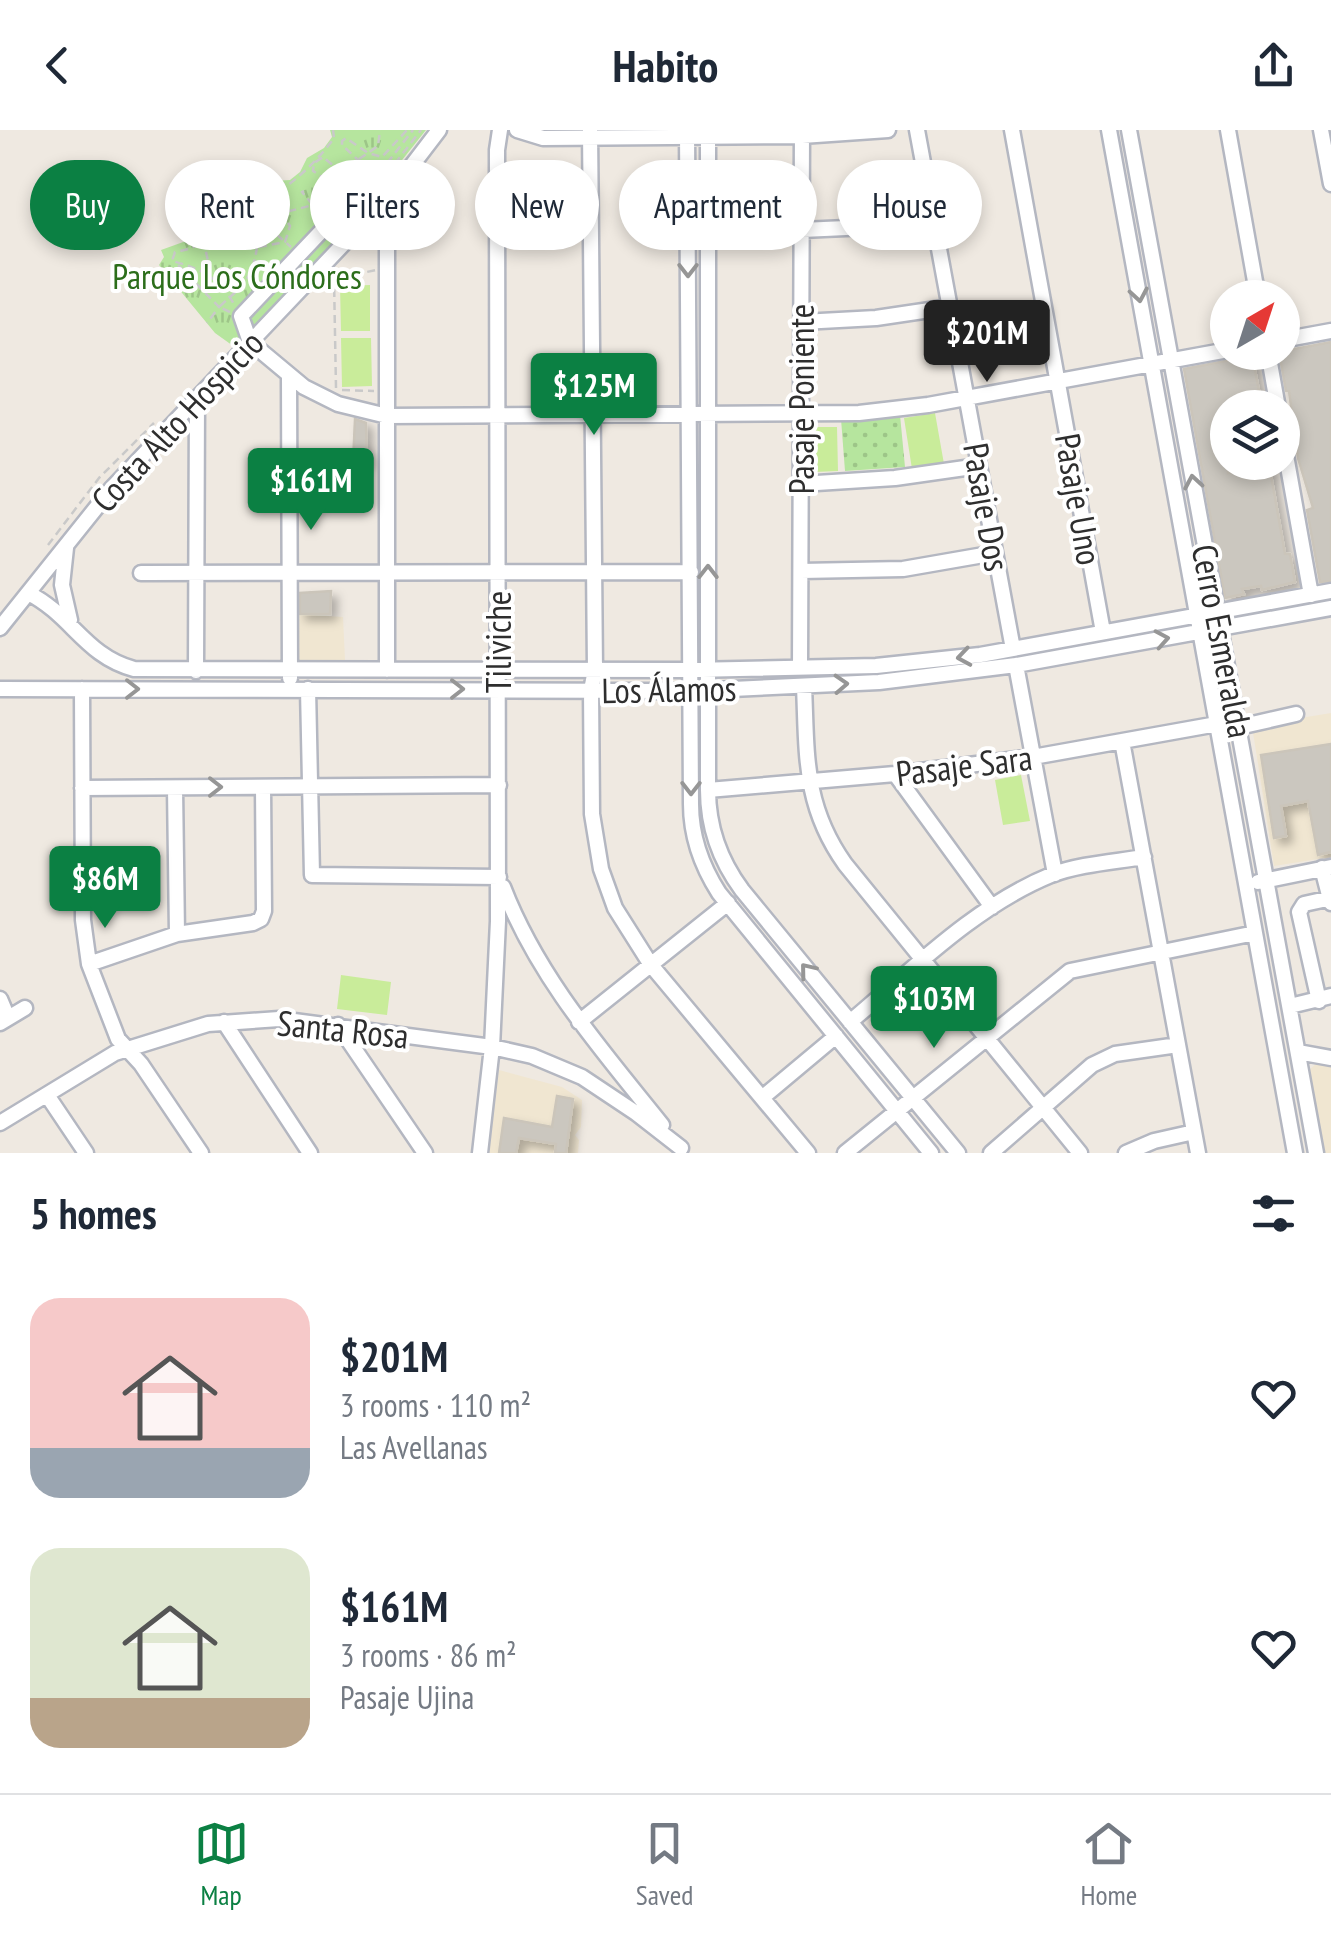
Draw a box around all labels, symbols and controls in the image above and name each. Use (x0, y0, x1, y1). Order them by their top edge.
text: Habito (613, 36, 718, 94)
icon: back (30, 38, 85, 93)
icon: share (1246, 38, 1301, 93)
chip: Buy (30, 160, 145, 250)
chip: Rent (165, 160, 290, 250)
chip: Filters (310, 160, 455, 250)
chip: New (475, 160, 599, 250)
chip: Apartment (619, 160, 817, 250)
chip: House (837, 160, 982, 250)
park label: Parque Los Cóndores (112, 253, 362, 299)
one-way arrow (677, 262, 699, 278)
north arrow (1210, 280, 1300, 370)
map controls (1210, 280, 1300, 480)
one-way arrow (1128, 287, 1149, 303)
pin: $201M (917, 300, 1057, 385)
street label: Pasaje Poniente (778, 304, 824, 494)
text: $201M (946, 311, 1028, 353)
street label: Costa Alto Hospicio (81, 320, 273, 522)
pin: $125M (524, 353, 664, 438)
text: $125M (553, 364, 635, 406)
button: layers (1210, 390, 1300, 480)
street label: Pasaje Uno (1045, 430, 1113, 568)
street label: Pasaje Dos (953, 439, 1021, 575)
pin: $161M (241, 448, 381, 533)
text: $161M (270, 459, 352, 501)
one-way arrow (1183, 473, 1204, 490)
street label: Cerro Esmeralda (1182, 540, 1264, 742)
one-way arrow (697, 563, 719, 578)
street label: Tiliviche (475, 591, 521, 693)
one-way arrow (1154, 629, 1171, 650)
one-way arrow (955, 646, 972, 667)
street label: Los Álamos (601, 665, 737, 713)
one-way arrow (833, 674, 849, 695)
one-way arrow (126, 678, 141, 700)
one-way arrow (450, 678, 466, 700)
street label: Pasaje Sara (893, 734, 1035, 796)
one-way arrow (208, 776, 223, 798)
one-way arrow (680, 781, 701, 797)
pin: $86M (46, 846, 164, 931)
text: $86M (71, 857, 139, 899)
one-way arrow (801, 963, 819, 981)
pin: $103M (864, 966, 1004, 1051)
text: $103M (893, 977, 975, 1019)
street label: Santa Rosa (275, 999, 411, 1059)
text: 5 homes (30, 1186, 157, 1241)
icon: filters (1246, 1186, 1301, 1241)
text: $201M (340, 1329, 448, 1384)
icon: home (110, 1338, 230, 1458)
icon: heart (1246, 1371, 1301, 1426)
text: 3 rooms · 110 m² (340, 1384, 531, 1426)
text: Las Avellanas (340, 1426, 488, 1468)
text: $161M (340, 1579, 448, 1634)
icon: home (110, 1588, 230, 1708)
icon: heart (1246, 1621, 1301, 1676)
text: 3 rooms · 86 m² (340, 1634, 517, 1676)
text: Pasaje Ujina (340, 1676, 474, 1718)
tab: Map (194, 1816, 249, 1913)
tab: Saved (636, 1816, 693, 1913)
tab: Home (1081, 1816, 1137, 1913)

